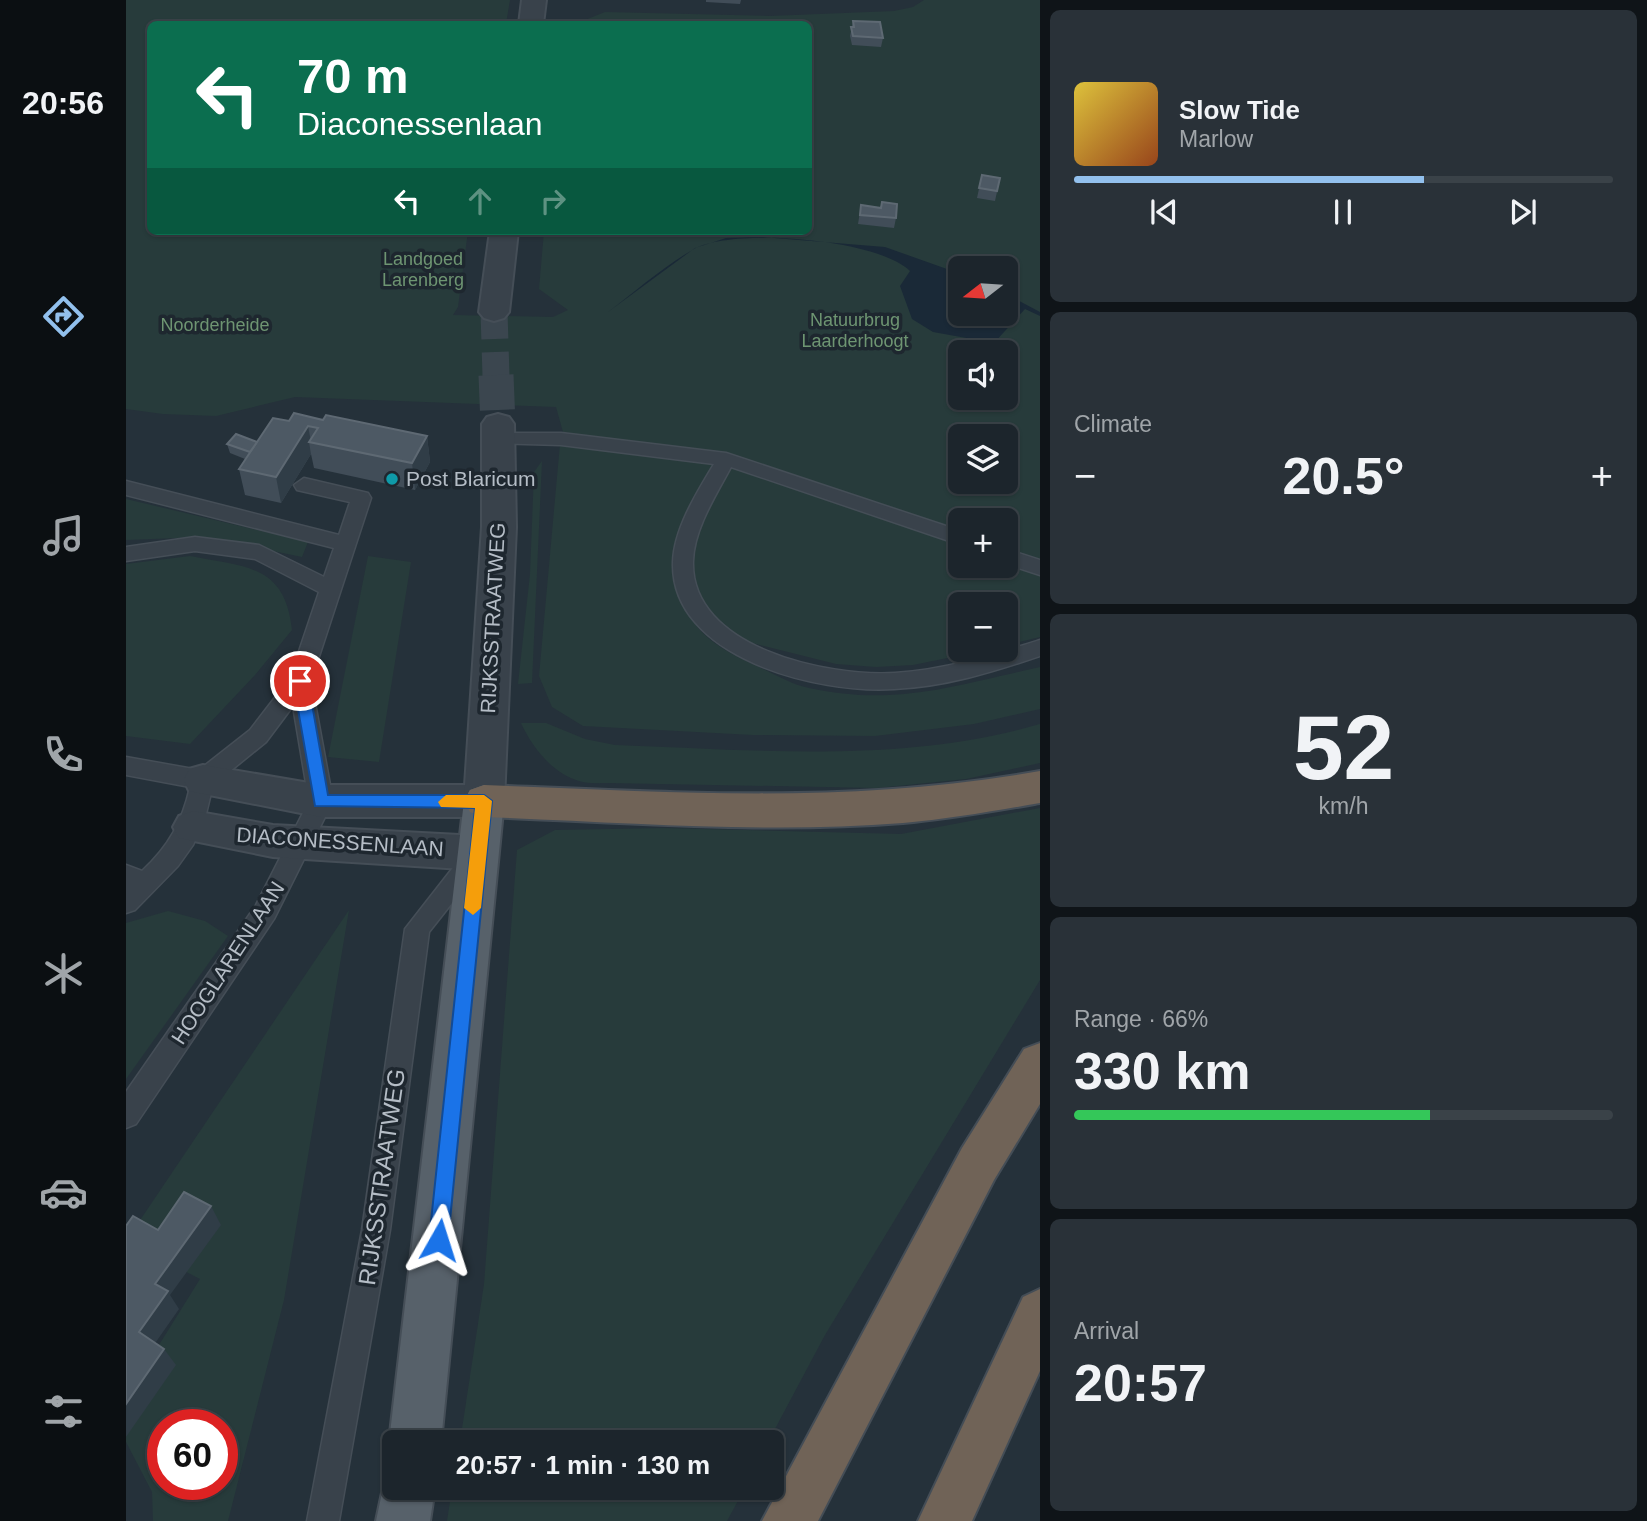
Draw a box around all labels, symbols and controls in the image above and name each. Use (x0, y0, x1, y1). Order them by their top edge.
icon: left (182, 49, 273, 140)
text: 70 m (297, 49, 409, 103)
text: 20:56 (22, 85, 104, 121)
text: Slow Tide (1179, 95, 1300, 125)
text: Diaconessenlaan (297, 106, 543, 142)
text: Marlow (1179, 126, 1253, 152)
icon: left (388, 182, 426, 220)
icon: ahead (461, 182, 499, 220)
icon: right (534, 182, 572, 220)
icon: previous (1145, 193, 1183, 231)
icon: pause (1324, 193, 1362, 231)
icon: next (1504, 193, 1542, 231)
park label: Landgoed Larenberg (382, 249, 464, 290)
north arrow (948, 256, 1018, 326)
map controls (948, 256, 1018, 662)
icon: directions (39, 292, 88, 341)
park label: Natuurbrug Laarderhoogt (801, 310, 909, 351)
park label: Noorderheide (160, 315, 270, 335)
button: sound (948, 340, 1018, 410)
text: Climate (1074, 411, 1152, 437)
button: layers (948, 424, 1018, 494)
text: 20.5° (1282, 447, 1405, 505)
text: − (1074, 455, 1096, 497)
text: + (1591, 455, 1613, 497)
place label: Post Blaricum (406, 467, 536, 490)
marker: Post Blaricum (384, 471, 400, 487)
button: + (948, 508, 1018, 578)
icon: music (39, 511, 88, 560)
street label: RIJKSSTRAATWEG (476, 522, 509, 714)
button: − (948, 592, 1018, 662)
pin (270, 651, 330, 711)
icon: arrive (281, 662, 319, 700)
text: 52 (1293, 697, 1394, 798)
icon: phone (39, 730, 88, 779)
text: km/h (1319, 793, 1368, 819)
street label: DIACONESSENLAAN (236, 823, 444, 860)
street label: HOOGLARENLAAN (166, 877, 289, 1048)
icon: climate (39, 949, 88, 998)
text: Range · 66% (1074, 1006, 1208, 1032)
text: 330 km (1074, 1042, 1250, 1100)
street label: RIJKSSTRAATWEG (353, 1067, 410, 1287)
icon: car (39, 1168, 88, 1217)
position arrow (402, 1203, 476, 1277)
text: Arrival (1074, 1318, 1139, 1344)
text: 20:57 (1074, 1354, 1207, 1412)
icon: filters (39, 1387, 88, 1436)
speed limit sign: 60 (147, 1409, 238, 1500)
text: 20:57 · 1 min · 130 m (456, 1450, 710, 1480)

